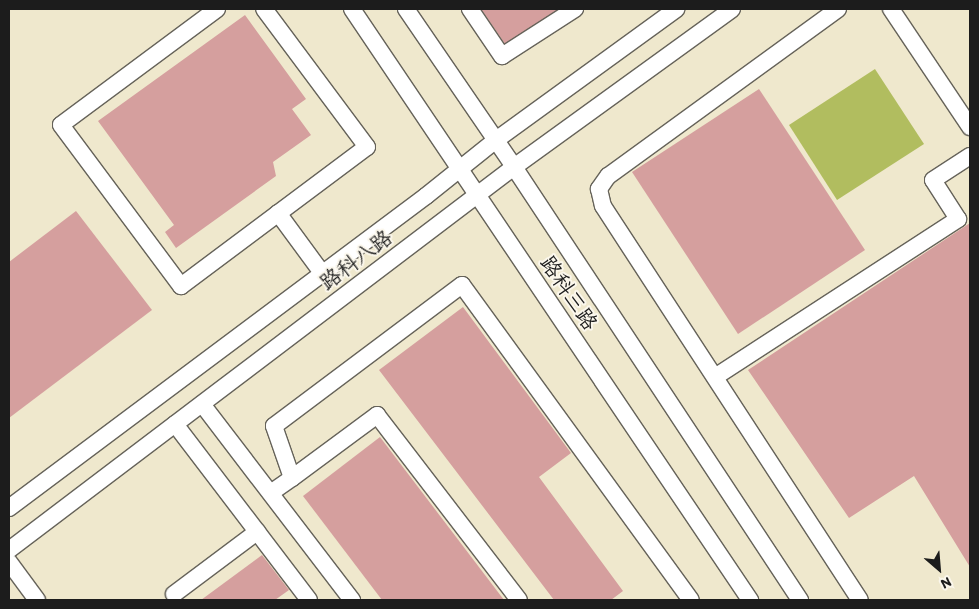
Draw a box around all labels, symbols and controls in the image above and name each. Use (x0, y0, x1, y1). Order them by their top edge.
street label: 路科八路 (315, 225, 397, 295)
street label: 路科三路 (535, 251, 603, 335)
north arrow (914, 544, 964, 594)
text: N (938, 573, 954, 593)

